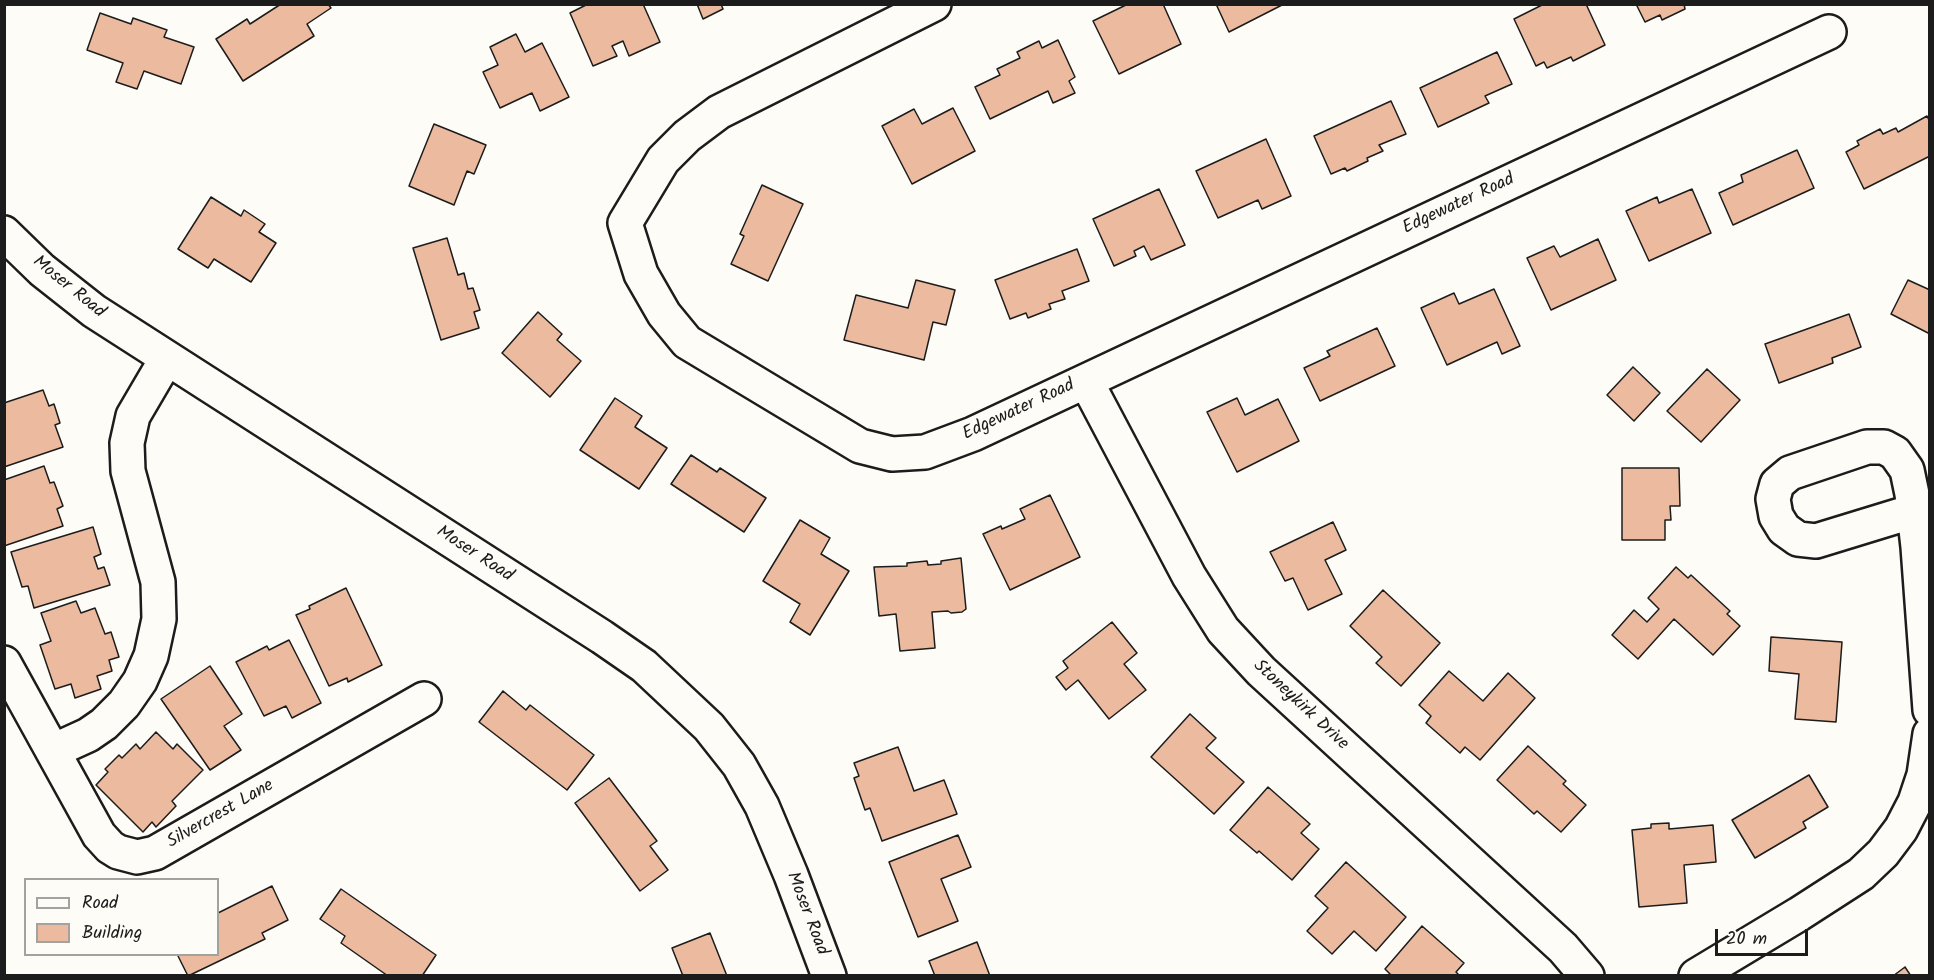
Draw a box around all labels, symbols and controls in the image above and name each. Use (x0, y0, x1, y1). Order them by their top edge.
street label: Edgewater Road (1400, 170, 1518, 240)
street label: Moser Road (27, 252, 109, 324)
street label: Edgewater Road (960, 376, 1078, 446)
street label: Moser Road (431, 522, 517, 588)
street label: Stoneykirk Drive (1248, 656, 1352, 756)
street label: Silvercrest Lane (164, 776, 278, 854)
street label: Moser Road (780, 869, 832, 959)
legend (24, 878, 219, 956)
text: Road (82, 889, 118, 918)
scale bar (1718, 917, 1811, 955)
text: Building (82, 919, 142, 948)
text: 20 m (1726, 925, 1767, 954)

